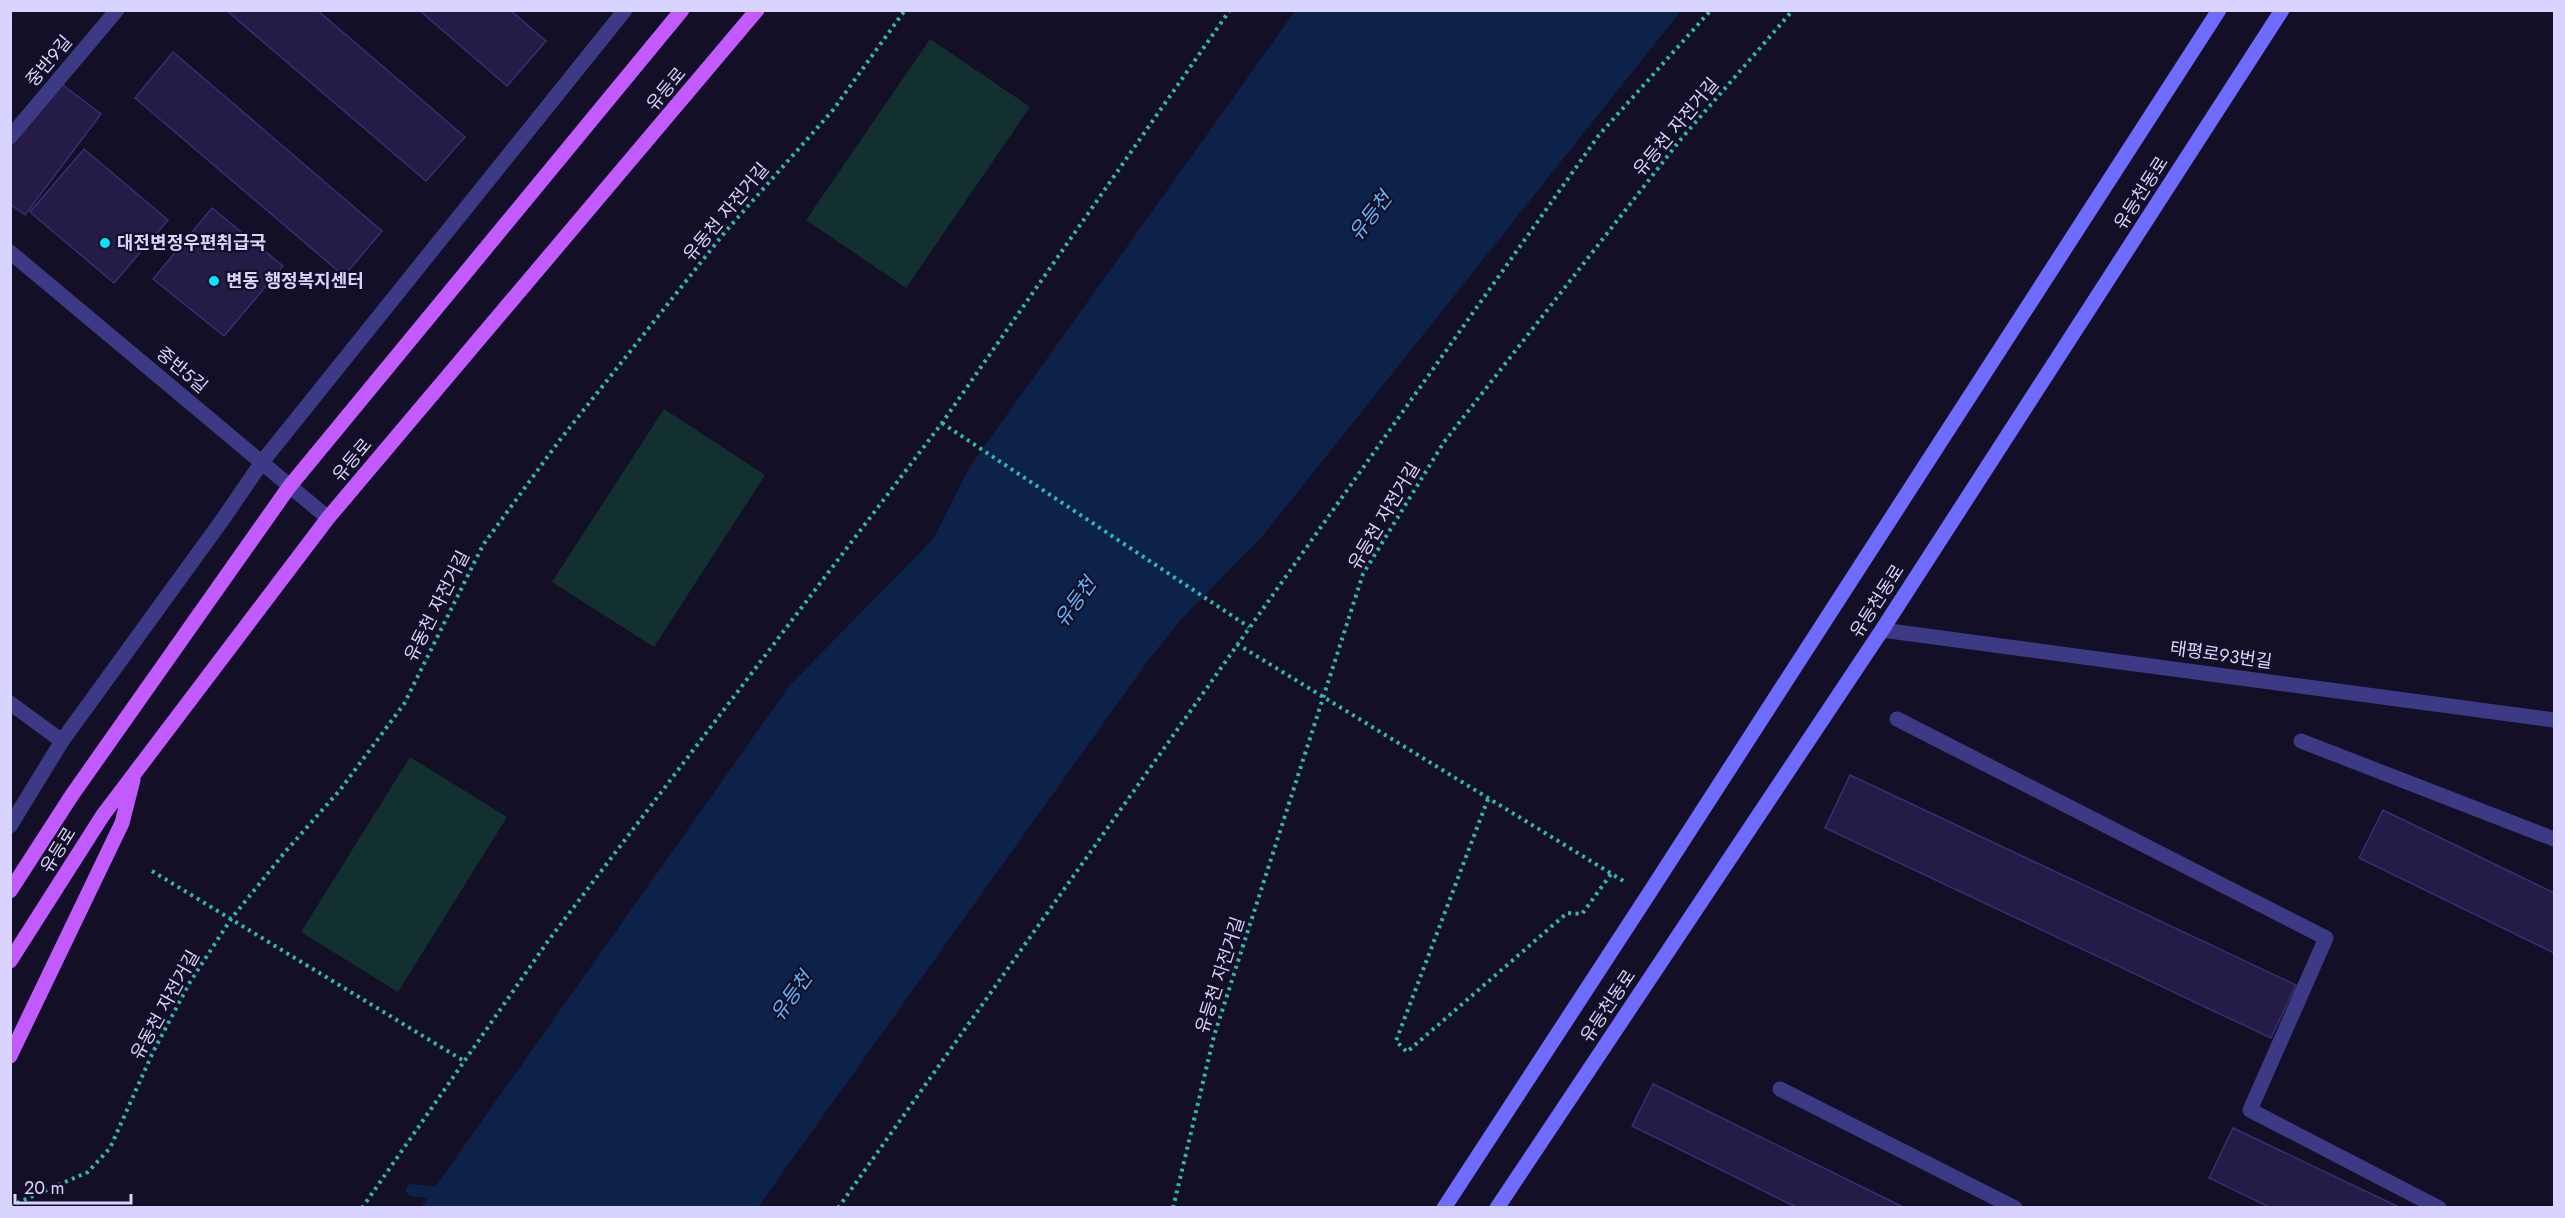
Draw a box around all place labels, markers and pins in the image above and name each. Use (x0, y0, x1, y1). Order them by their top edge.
place label: 대전변정우편취급국 (117, 230, 266, 256)
marker: 대전변정우편취급국 (98, 236, 112, 250)
place label: 변동 행정복지센터 (226, 268, 364, 294)
marker: 변동 행정복지센터 (207, 274, 221, 288)

